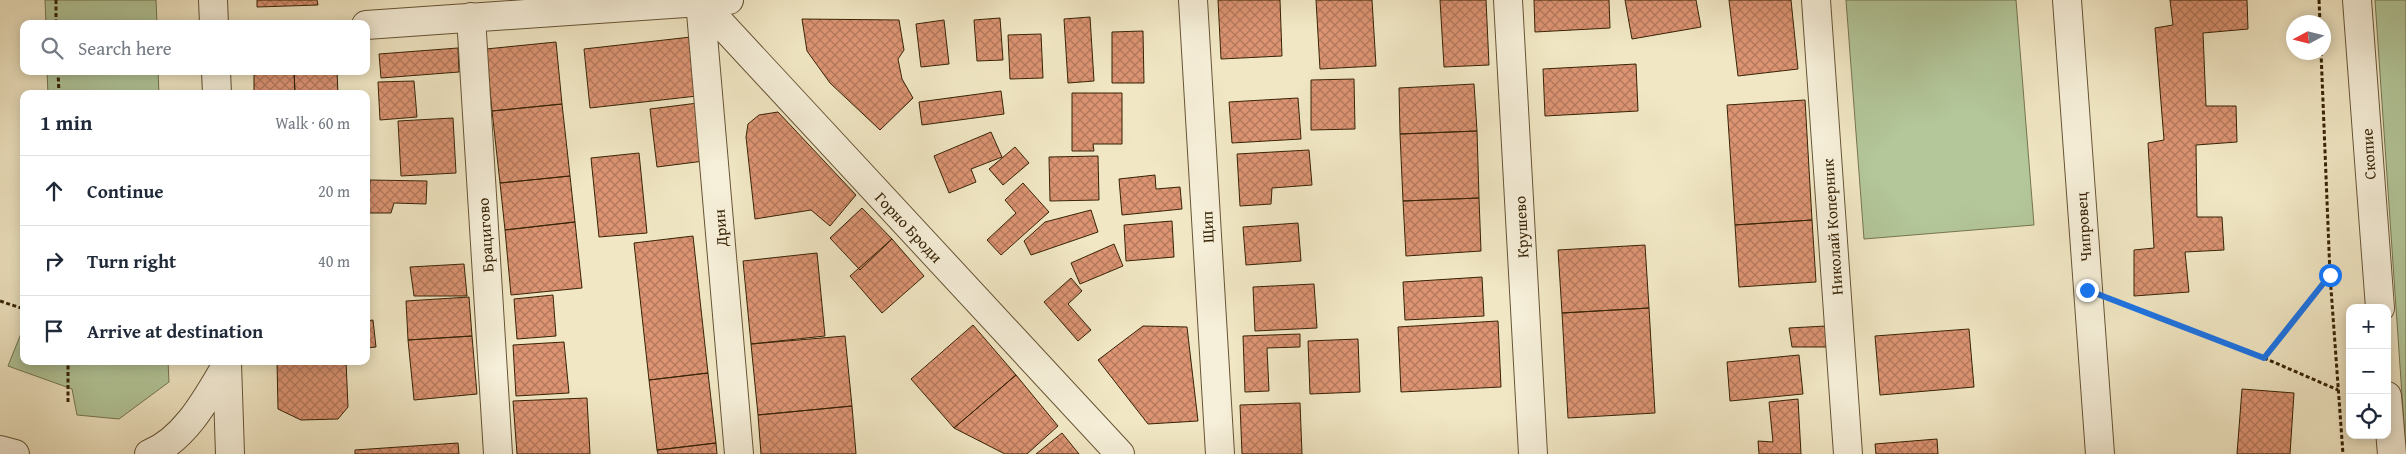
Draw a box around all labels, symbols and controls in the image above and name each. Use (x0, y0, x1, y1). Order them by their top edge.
north arrow (2286, 15, 2331, 60)
search box (20, 20, 370, 75)
icon: search (38, 34, 66, 62)
text: Search here (78, 34, 172, 62)
text: 1 min (40, 107, 92, 138)
text: Walk · 60 m (275, 111, 350, 135)
street label: Скопие (2354, 128, 2382, 180)
street label: Николай Коперник (1815, 157, 1849, 296)
icon: ahead (40, 177, 68, 205)
text: Continue (87, 177, 164, 205)
text: 20 m (318, 179, 350, 203)
street label: Горно Броди (870, 186, 949, 268)
street label: Чипровец (2069, 191, 2097, 263)
street label: Крушево (1507, 195, 1535, 259)
street label: Брацигово (470, 197, 500, 273)
street label: Дрин (706, 208, 734, 249)
street label: Щип (1194, 210, 1220, 244)
icon: right (40, 247, 68, 275)
text: Turn right (87, 247, 176, 275)
text: 40 m (318, 249, 350, 273)
route start (2319, 264, 2342, 287)
route end (2076, 279, 2099, 302)
map controls (2346, 304, 2391, 439)
button: + (2346, 304, 2391, 349)
icon: arrive (40, 317, 68, 345)
text: Arrive at destination (87, 317, 263, 345)
button: − (2346, 349, 2391, 394)
button: locate (2346, 394, 2391, 439)

